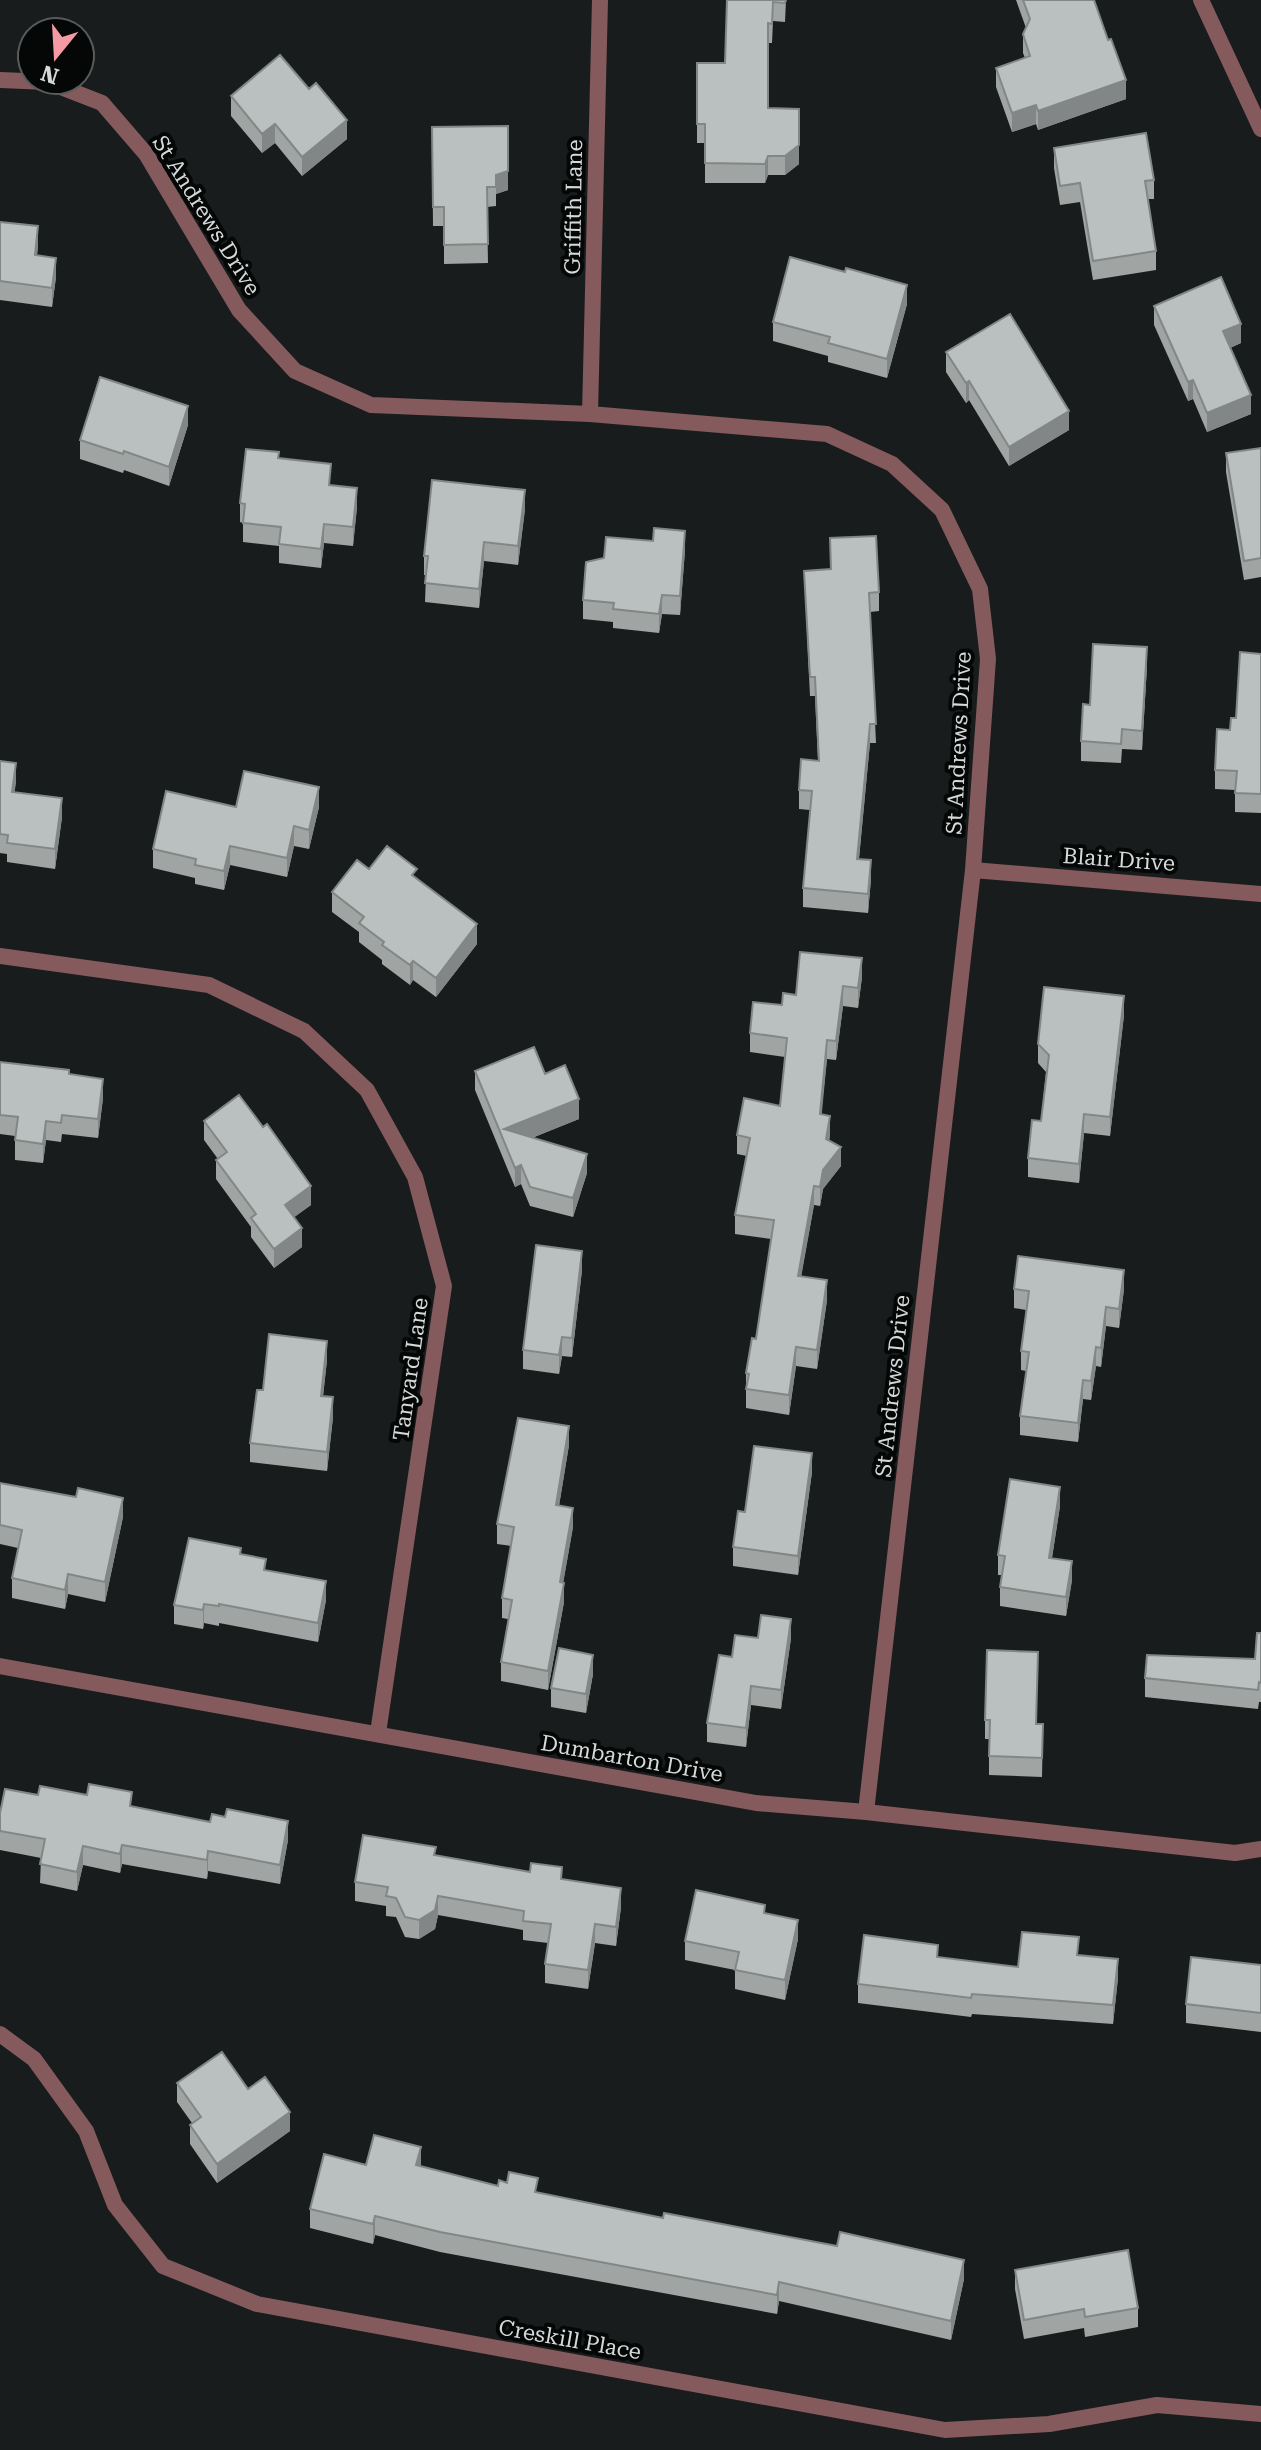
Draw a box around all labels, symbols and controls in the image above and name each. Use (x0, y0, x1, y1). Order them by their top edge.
north arrow (16, 16, 96, 96)
text: N (38, 60, 62, 89)
street label: St Andrews Drive (147, 131, 266, 300)
street label: Griffith Lane (560, 139, 587, 275)
street label: St Andrews Drive (941, 651, 976, 835)
street label: Blair Drive (1062, 843, 1176, 876)
street label: St Andrews Drive (870, 1294, 915, 1478)
street label: Tanyard Lane (388, 1296, 433, 1442)
street label: Dumbarton Drive (539, 1730, 725, 1787)
street label: Creskill Place (497, 2315, 643, 2364)

